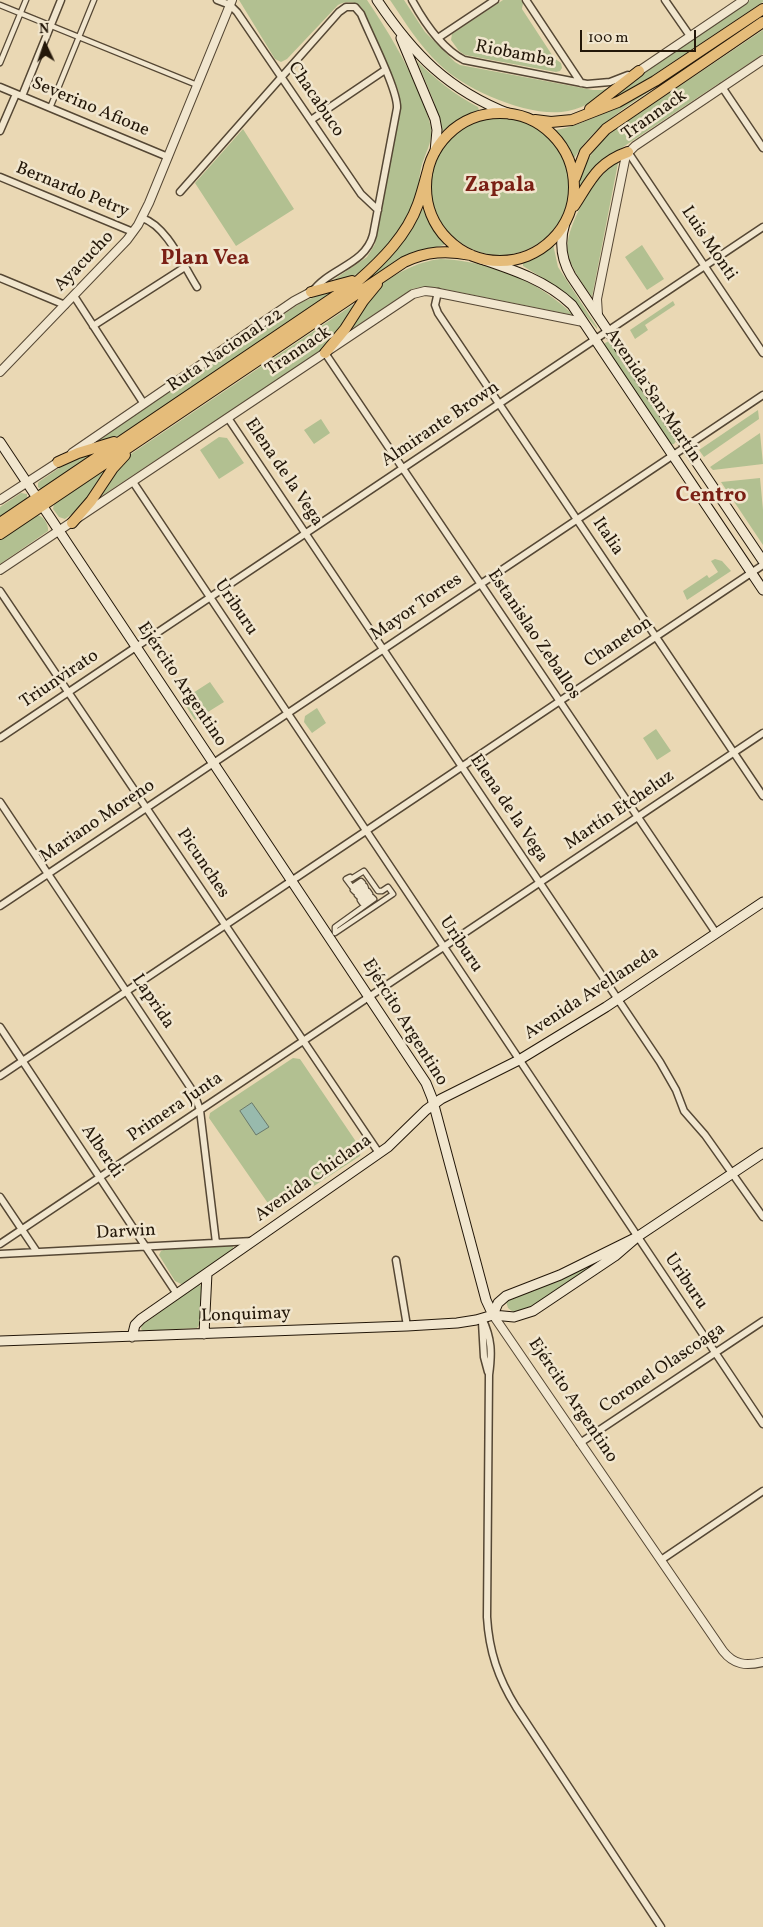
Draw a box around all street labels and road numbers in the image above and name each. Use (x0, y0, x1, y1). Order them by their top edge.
street label: Riobamba (473, 37, 557, 73)
street label: Chacabuco (282, 58, 348, 142)
street label: Severino Afione (28, 73, 152, 143)
street label: Trannack (618, 86, 692, 146)
street label: Bernardo Petry (12, 158, 132, 224)
street label: Luis Monti (675, 203, 741, 285)
street label: Ayacucho (51, 227, 119, 297)
street label: Ruta Nacional 22 (164, 304, 288, 398)
street label: Trannack (262, 322, 336, 382)
street label: Avenida San Martín (599, 325, 705, 467)
street label: Almirante Brown (378, 378, 504, 472)
street label: Elena de la Vega (239, 415, 327, 531)
street label: Italia (586, 514, 628, 560)
street label: Estanislao Zeballos (482, 566, 584, 704)
street label: Mayor Torres (367, 570, 467, 646)
street label: Uriburu (208, 576, 262, 640)
street label: Chaneton (581, 612, 657, 674)
street label: Ejército Argentino (131, 619, 231, 751)
street label: Triunvirato (17, 646, 103, 714)
street label: Elena de la Vega (464, 751, 552, 867)
street label: Martín Etcheluz (561, 766, 679, 856)
street label: Mariano Moreno (36, 776, 160, 868)
street label: Picunches (171, 825, 233, 903)
street label: Uriburu (433, 913, 487, 977)
street label: Avenida Avellaneda (521, 942, 663, 1046)
street label: Ejército Argentino (356, 956, 452, 1090)
street label: Laprida (126, 970, 178, 1034)
street label: Primera Junta (124, 1068, 228, 1148)
street label: Alberdi (75, 1121, 127, 1183)
street label: Avenida Chiclana (251, 1131, 377, 1227)
street label: Darwin (96, 1221, 156, 1245)
street label: Uriburu (658, 1250, 712, 1314)
street label: Lonquimay (201, 1304, 291, 1328)
street label: Coronel Olascoaga (596, 1319, 730, 1419)
street label: Ejército Argentino (522, 1335, 622, 1467)

